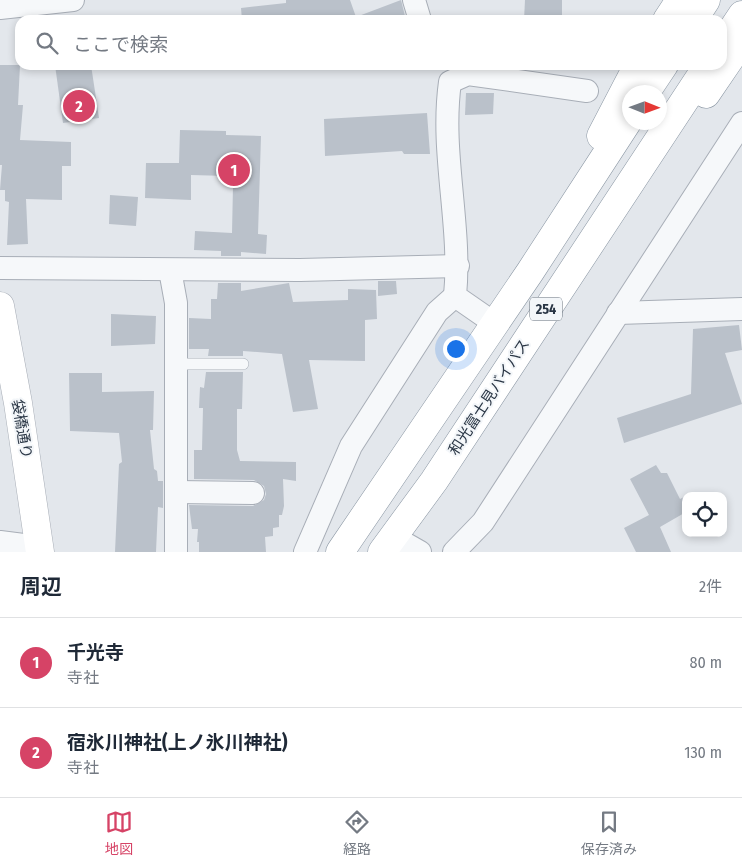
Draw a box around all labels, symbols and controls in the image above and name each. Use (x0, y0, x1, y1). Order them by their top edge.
search box (15, 15, 727, 70)
icon: search (33, 29, 61, 57)
text: ここで検索 (73, 33, 168, 56)
north arrow (622, 85, 667, 130)
pin: 2 (63, 87, 95, 125)
pin: 1 (218, 151, 250, 189)
road number: 254 (530, 298, 562, 320)
your location (443, 336, 469, 362)
street label: 和光富士見バイパス (445, 336, 533, 458)
street label: 袋橋通り (8, 398, 36, 460)
map controls (682, 492, 727, 537)
button: locate (682, 492, 727, 537)
text: 周辺 (20, 574, 62, 600)
text: 2件 (699, 577, 722, 596)
text: 千光寺 (67, 641, 124, 664)
text: 1 (33, 653, 39, 672)
text: 80 m (690, 653, 722, 672)
text: 寺社 (67, 668, 99, 687)
text: 宿氷川神社(上ノ氷川神社) (67, 731, 287, 754)
text: 2 (32, 743, 40, 762)
text: 130 m (684, 743, 722, 762)
text: 寺社 (67, 758, 99, 777)
tab: 地図 (105, 808, 133, 858)
tab: 経路 (343, 808, 371, 858)
tab: 保存済み (581, 808, 637, 858)

